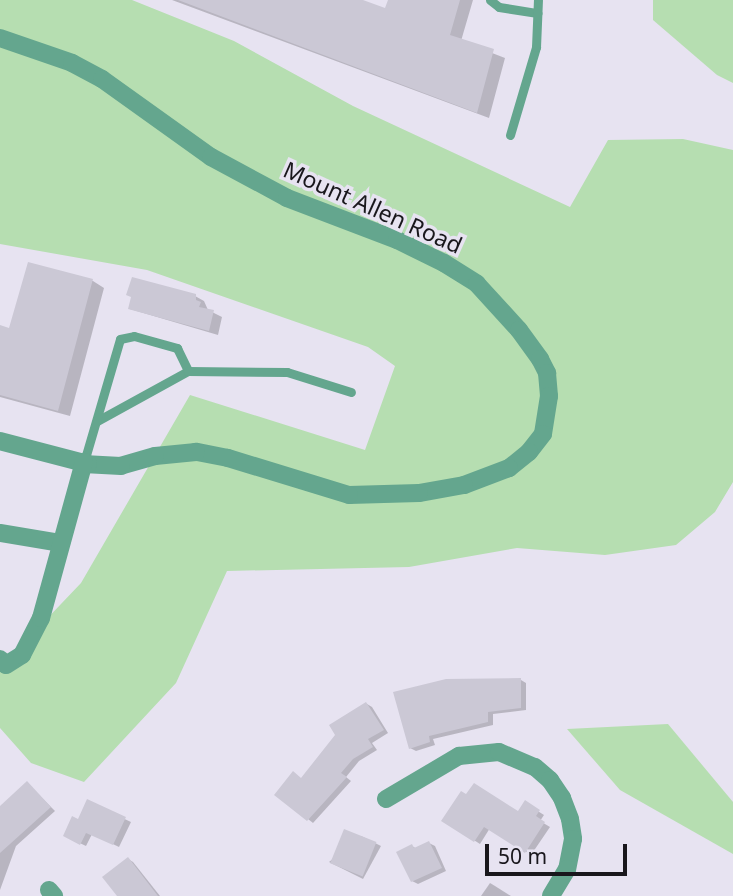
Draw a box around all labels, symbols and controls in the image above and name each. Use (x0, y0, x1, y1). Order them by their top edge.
street label: Mount Allen Road (279, 155, 467, 259)
scale bar (488, 830, 630, 874)
text: 50 m (498, 842, 547, 870)

